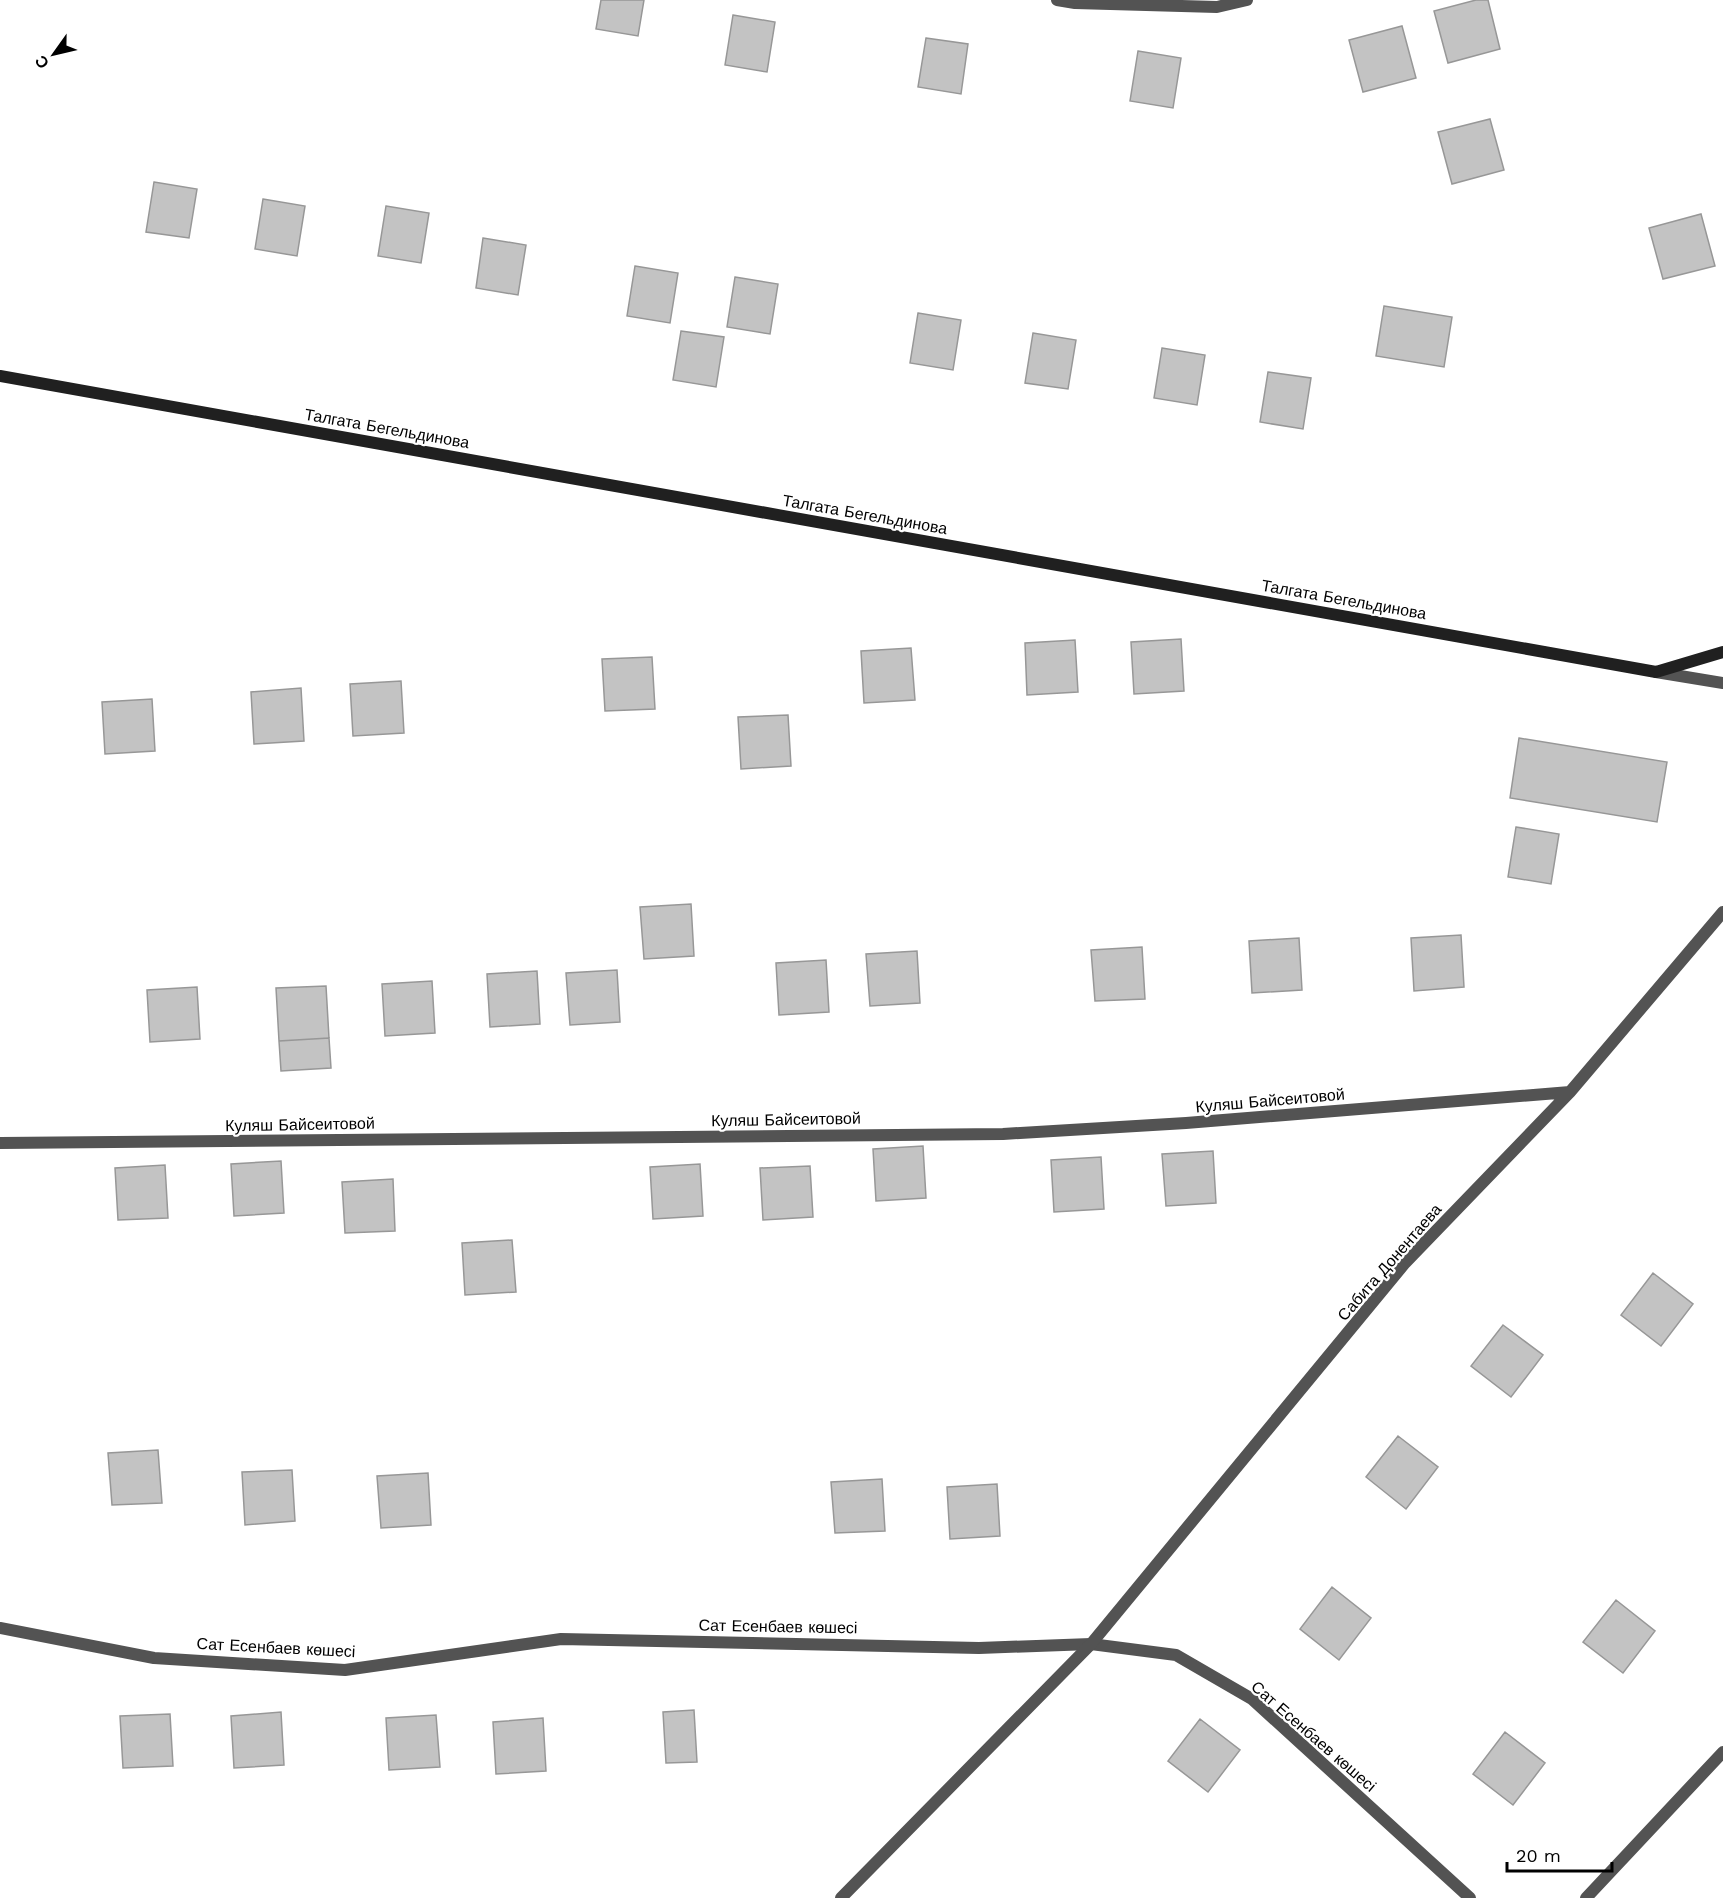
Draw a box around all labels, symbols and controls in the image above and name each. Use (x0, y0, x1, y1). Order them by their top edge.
north arrow (24, 24, 84, 84)
text: С (31, 52, 53, 72)
street label: Талгата Бегельдинова (303, 405, 471, 452)
street label: Талгата Бегельдинова (781, 491, 949, 538)
street label: Талгата Бегельдинова (1260, 576, 1428, 623)
street label: Куляш Байсеитовой (1195, 1085, 1345, 1116)
street label: Куляш Байсеитовой (711, 1109, 861, 1130)
street label: Куляш Байсеитовой (225, 1114, 375, 1135)
street label: Сабита Донентаева (1333, 1200, 1445, 1325)
street label: Сат Есенбаев көшесі (698, 1616, 858, 1637)
street label: Сат Есенбаев көшесі (196, 1634, 356, 1661)
street label: Сат Есенбаев көшесі (1247, 1677, 1380, 1796)
scale bar (1507, 1835, 1612, 1873)
text: 20 m (1516, 1845, 1561, 1866)

